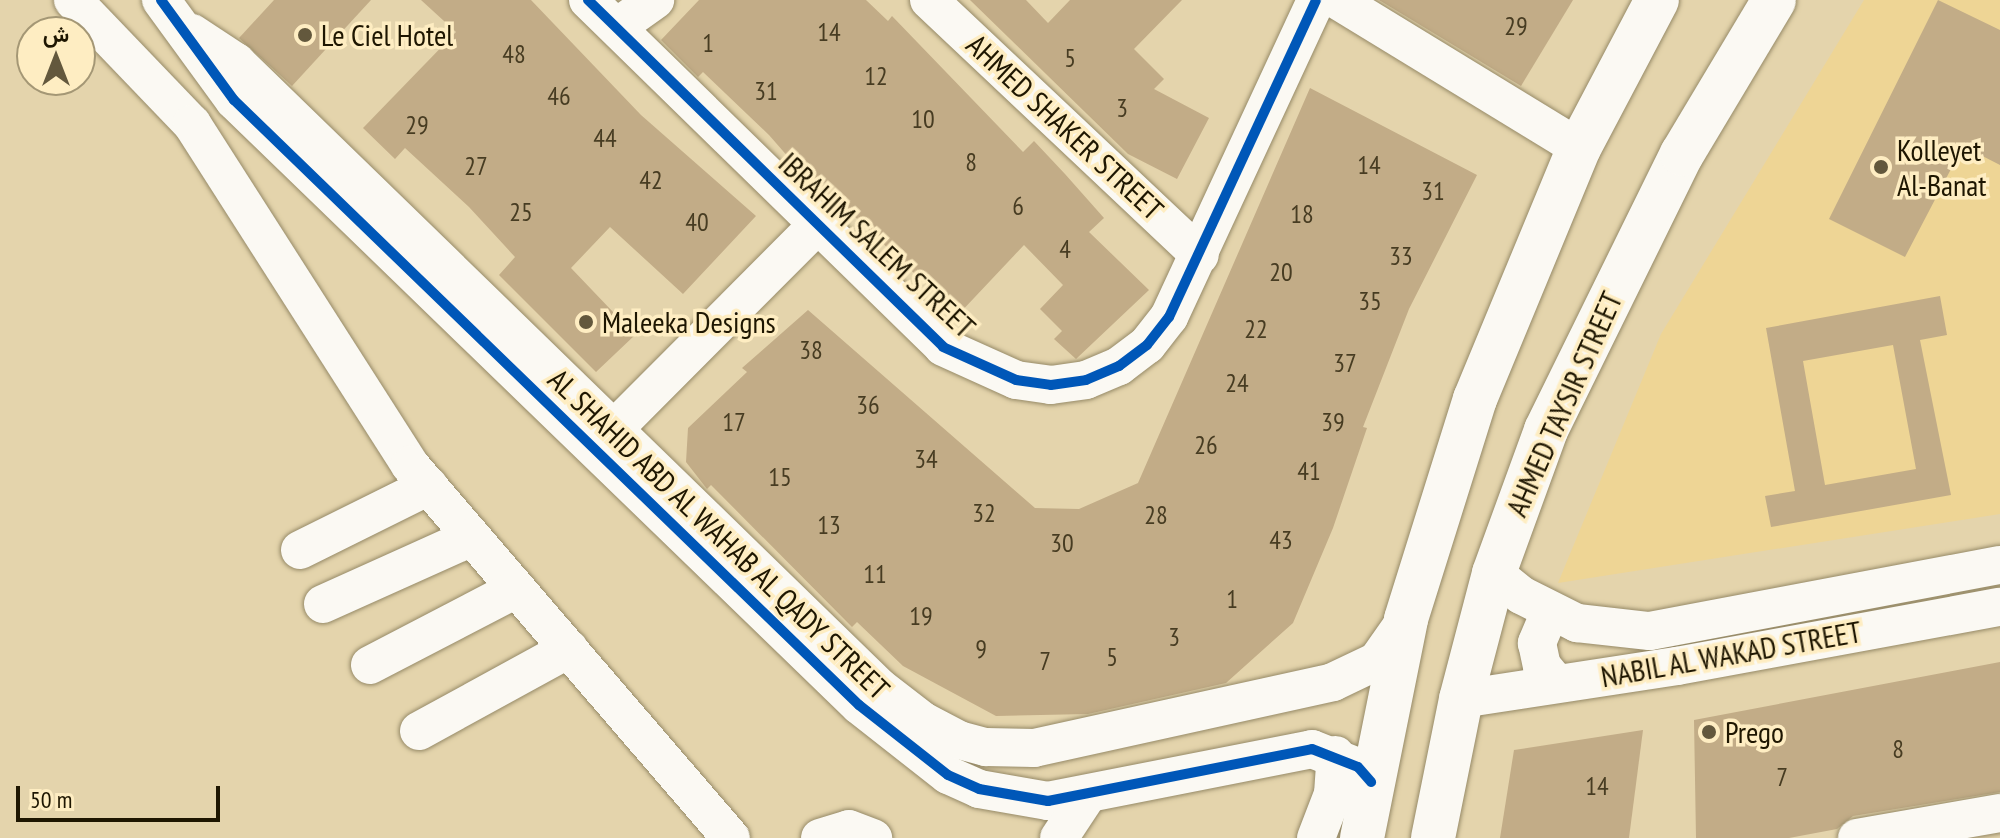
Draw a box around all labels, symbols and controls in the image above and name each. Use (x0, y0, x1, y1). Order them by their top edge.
house number: 29 (1504, 10, 1528, 42)
north arrow (16, 16, 96, 96)
house number: 14 (817, 16, 841, 48)
place label: Le Ciel Hotel (321, 17, 453, 53)
text: ش (43, 20, 69, 48)
marker: Le Ciel Hotel (296, 26, 314, 44)
house number: 1 (702, 27, 714, 59)
street label: AHMED SHAKER STREET (959, 27, 1171, 227)
house number: 48 (502, 38, 526, 70)
house number: 5 (1064, 42, 1076, 74)
house number: 12 (864, 60, 888, 92)
house number: 31 (754, 75, 778, 107)
house number: 46 (547, 80, 571, 112)
house number: 3 (1116, 92, 1128, 124)
house number: 10 (911, 103, 935, 135)
house number: 29 (405, 109, 429, 141)
house number: 44 (593, 122, 617, 154)
place label: Kolleyet Al-Banat (1897, 132, 1986, 202)
street label: IBRAHIM SALEM STREET (771, 145, 983, 345)
house number: 8 (965, 146, 977, 178)
house number: 14 (1357, 149, 1381, 181)
house number: 27 (464, 150, 488, 182)
marker: Kolleyet Al-Banat (1872, 158, 1890, 176)
house number: 42 (639, 164, 663, 196)
house number: 31 (1421, 175, 1445, 207)
house number: 6 (1012, 190, 1024, 222)
house number: 25 (509, 196, 533, 228)
house number: 18 (1290, 198, 1314, 230)
house number: 40 (685, 206, 709, 238)
house number: 4 (1059, 233, 1071, 265)
house number: 33 (1389, 240, 1413, 272)
house number: 20 (1269, 256, 1293, 288)
house number: 35 (1358, 285, 1382, 317)
street label: AHMED TAYSIR STREET (1498, 286, 1630, 522)
place label: Maleeka Designs (602, 304, 776, 340)
marker: Maleeka Designs (577, 313, 595, 331)
house number: 22 (1244, 313, 1268, 345)
house number: 38 (799, 334, 823, 366)
house number: 37 (1333, 347, 1357, 379)
street label: AL SHAHID ABD AL WAHAB AL QADY STREET (539, 359, 899, 709)
house number: 24 (1225, 367, 1249, 399)
house number: 36 (856, 389, 880, 421)
house number: 17 (722, 406, 746, 438)
house number: 39 (1321, 406, 1345, 438)
house number: 26 (1194, 429, 1218, 461)
house number: 34 (914, 443, 938, 475)
house number: 41 (1297, 455, 1321, 487)
house number: 15 (768, 461, 792, 493)
house number: 32 (972, 497, 996, 529)
house number: 28 (1144, 499, 1168, 531)
house number: 13 (817, 509, 841, 541)
house number: 43 (1269, 524, 1293, 556)
house number: 30 (1050, 527, 1074, 559)
house number: 11 (863, 558, 887, 590)
house number: 1 (1226, 583, 1238, 615)
house number: 19 (909, 600, 933, 632)
street label: NABIL AL WAKAD STREET (1596, 613, 1866, 695)
house number: 3 (1168, 621, 1180, 653)
house number: 9 (975, 633, 987, 665)
house number: 5 (1106, 641, 1118, 673)
house number: 7 (1039, 645, 1051, 677)
place label: Prego (1725, 714, 1784, 750)
marker: Prego (1700, 723, 1718, 741)
house number: 8 (1892, 733, 1904, 765)
house number: 7 (1776, 761, 1788, 793)
scale bar (20, 770, 224, 820)
house number: 14 (1585, 770, 1609, 802)
text: 50 m (30, 784, 72, 815)

